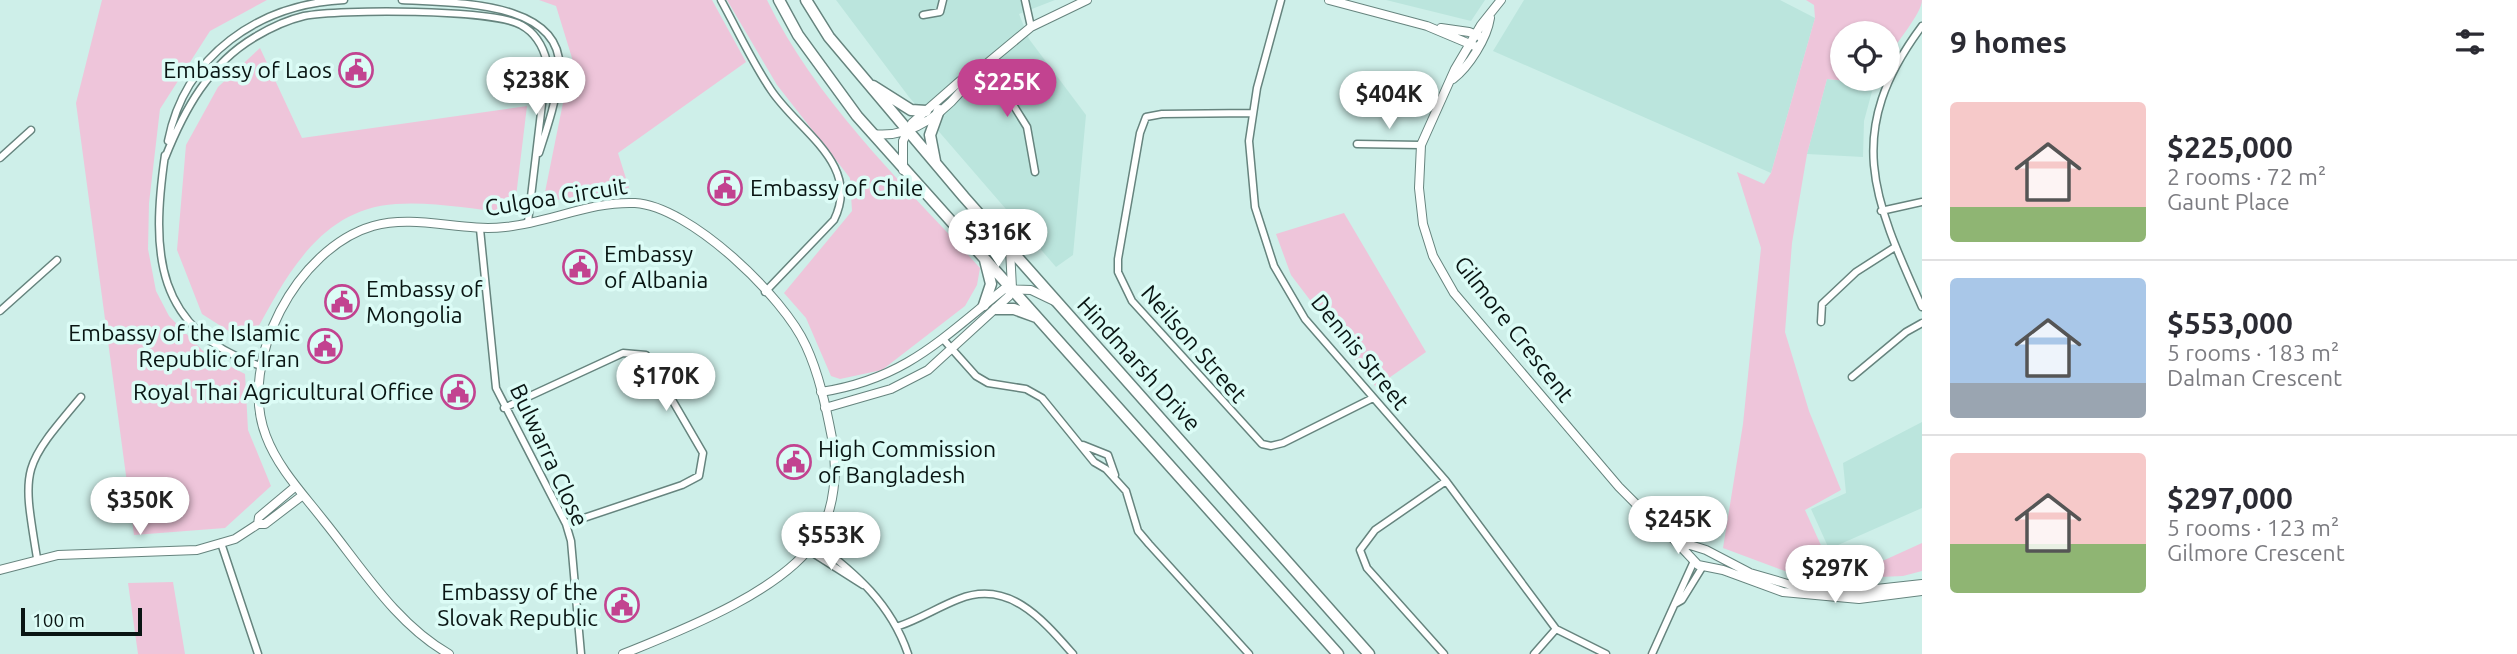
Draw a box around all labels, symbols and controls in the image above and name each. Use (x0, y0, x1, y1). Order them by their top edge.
map controls (1830, 21, 1900, 91)
button: locate (1830, 21, 1900, 91)
icon: filters (2451, 23, 2489, 61)
text: 9 homes (1950, 25, 2067, 59)
public building icon: Embassy of Laos (337, 51, 375, 89)
place label: Embassy of Laos (163, 57, 332, 82)
pin: $238K (487, 58, 585, 117)
pin: $225K (958, 60, 1056, 119)
text: $238K (502, 67, 570, 92)
text: $225K (973, 69, 1041, 94)
pin: $404K (1340, 72, 1438, 131)
text: $404K (1355, 81, 1423, 106)
icon: home (2006, 130, 2090, 214)
text: $225,000 (2167, 130, 2293, 164)
text: 2 rooms · 72 m² (2167, 164, 2326, 189)
public building icon: Embassy of Chile (706, 169, 744, 207)
street label: Culgoa Circuit (483, 173, 629, 220)
place label: Embassy of Chile (750, 175, 923, 200)
text: Gaunt Place (2167, 189, 2290, 214)
pin: $316K (949, 210, 1047, 269)
text: $316K (964, 219, 1032, 244)
place label: Embassy of Albania (604, 241, 708, 292)
public building icon: Embassy of Albania (561, 248, 599, 286)
street label: Gilmore Crescent (1450, 251, 1579, 406)
place label: Embassy of Mongolia (366, 276, 483, 327)
street label: Neilson Street (1137, 280, 1252, 407)
public building icon: Embassy of Mongolia (323, 283, 361, 321)
street label: Dennis Street (1307, 289, 1414, 414)
street label: Hindmarsh Drive (1073, 292, 1206, 436)
icon: home (2006, 306, 2090, 390)
text: $553,000 (2167, 306, 2293, 340)
place label: Embassy of the Islamic Republic of Iran (68, 320, 300, 371)
public building icon: Embassy of the Islamic Republic of Iran (306, 327, 344, 365)
text: 5 rooms · 183 m² (2167, 340, 2339, 365)
pin: $170K (617, 354, 715, 413)
text: $170K (632, 363, 700, 388)
text: Dalman Crescent (2167, 365, 2342, 390)
public building icon: Royal Thai Agricultural Office (439, 373, 477, 411)
place label: Royal Thai Agricultural Office (133, 379, 434, 404)
street label: Bulwarra Close (506, 380, 593, 530)
place label: High Commission of Bangladesh (818, 436, 996, 487)
public building icon: High Commission of Bangladesh (775, 443, 813, 481)
pin: $350K (91, 477, 189, 537)
icon: home (2006, 481, 2090, 565)
text: $297,000 (2167, 481, 2293, 515)
text: $350K (106, 487, 174, 512)
pin: $245K (1629, 496, 1727, 556)
text: $245K (1644, 506, 1712, 531)
pin: $553K (782, 512, 880, 572)
text: 5 rooms · 123 m² (2167, 515, 2339, 540)
text: $553K (797, 522, 865, 547)
text: Gilmore Crescent (2167, 540, 2345, 565)
pin: $297K (1786, 546, 1884, 605)
text: $297K (1801, 555, 1869, 580)
place label: Embassy of the Slovak Republic (437, 579, 598, 630)
public building icon: Embassy of the Slovak Republic (603, 586, 641, 624)
scale bar (21, 605, 142, 637)
text: 100 m (32, 609, 85, 631)

